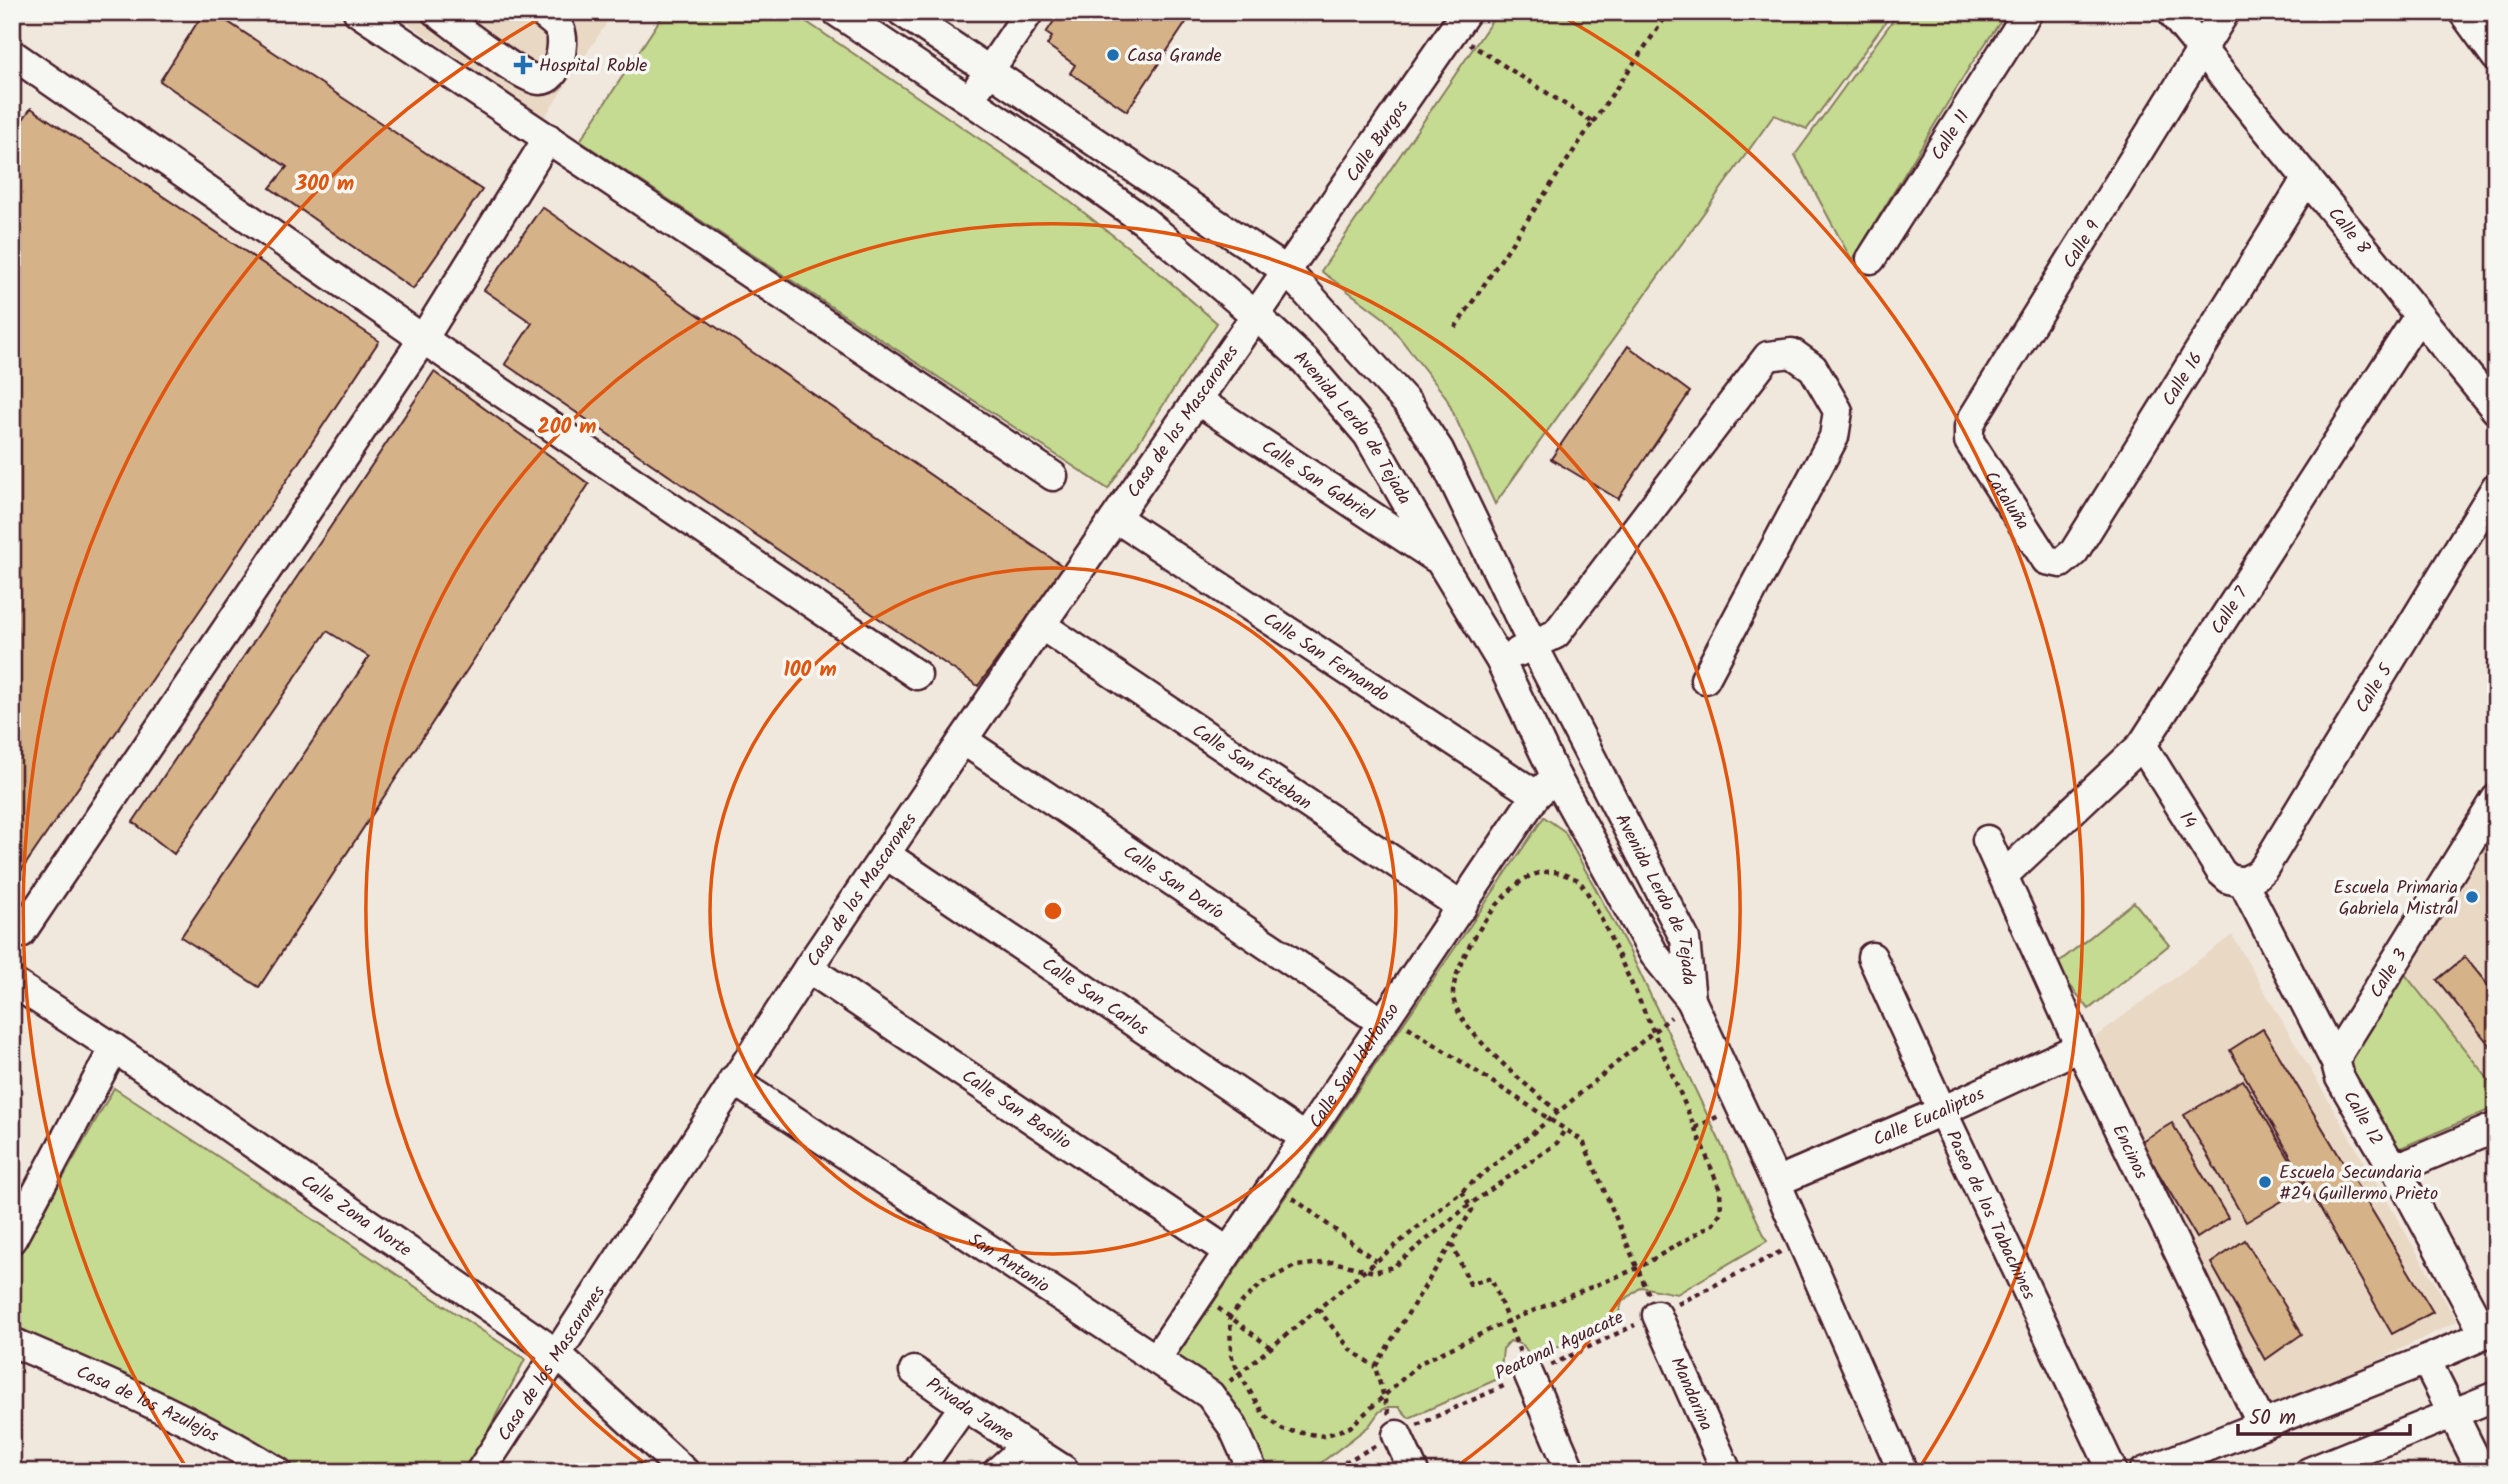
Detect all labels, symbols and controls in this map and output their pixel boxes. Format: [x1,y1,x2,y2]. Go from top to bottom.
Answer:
place label: Casa Grande [1127,42,1222,71]
marker: Casa Grande [1105,47,1121,63]
place label: Hospital Roble [539,52,647,81]
marker: Hospital Roble [513,55,533,75]
street label: Calle Burgos [1339,95,1417,189]
street label: Calle 11 [1924,105,1978,167]
text: 300 m [295,168,354,201]
street label: Calle 8 [2320,201,2377,262]
street label: Calle 9 [2056,215,2108,275]
street label: Casa de los Mascarones [1120,339,1247,505]
street label: Avenida Lerdo de Tejada [1286,344,1418,511]
street label: Calle 16 [2155,347,2211,412]
text: 200 m [537,411,597,444]
street label: Calle San Gabriel [1255,433,1380,530]
street label: Cataluña [1976,465,2036,536]
street label: Calle 7 [2204,581,2257,641]
street label: Calle San Fernando [1256,606,1395,710]
text: 100 m [783,654,837,687]
street label: Calle 5 [2349,658,2402,719]
street label: Calle San Esteban [1185,717,1317,818]
street label: 14 [2171,806,2204,835]
street label: Casa de los Mascarones [800,807,925,973]
street label: Avenida Lerdo de Tejada [1607,809,1702,987]
street label: Calle San Darío [1116,839,1229,928]
place label: Escuela Primaria Gabriela Mistral [2333,874,2459,924]
marker: Escuela Primaria Gabriela Mistral [2464,889,2480,905]
centre of rings [1041,899,1065,923]
street label: Calle 3 [2363,943,2416,1004]
street label: Calle San Carlos [1035,951,1154,1044]
street label: Calle San Idelfonso [1302,998,1408,1135]
street label: Calle San Basilio [955,1063,1077,1158]
street label: Calle Eucaliptos [1869,1080,1990,1155]
street label: Calle 12 [2335,1086,2390,1152]
street label: Encinos [2103,1120,2155,1185]
street label: Paseo de los Tabachines [1937,1126,2043,1305]
place label: Escuela Secundaria #24 Guillermo Prieto [2279,1159,2438,1209]
street label: Calle Zona Norte [294,1168,417,1265]
marker: Escuela Secundaria #24 Guillermo Prieto [2257,1174,2273,1190]
street label: San Antonio [962,1226,1055,1301]
street label: Casa de los Mascarones [491,1280,614,1447]
street label: Peatonal Aguacate [1490,1304,1629,1389]
street label: Mandarina [1662,1353,1720,1436]
street label: Casa de los Azulejos [71,1358,224,1451]
street label: Privada Jame [920,1371,1019,1450]
scale bar [2238,1393,2410,1437]
text: 50 m [2249,1402,2296,1435]

